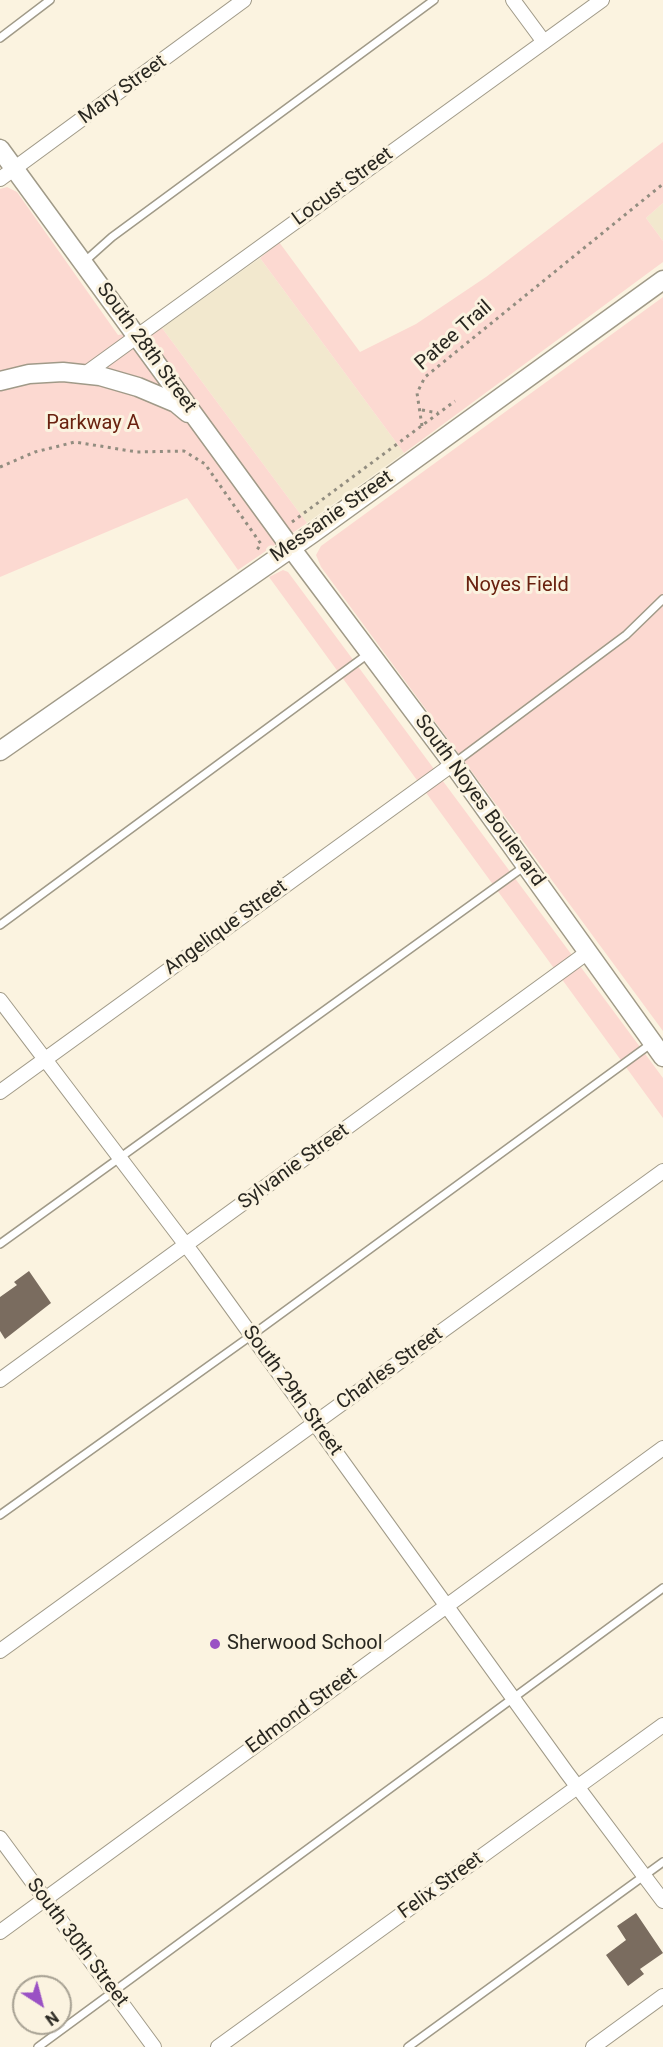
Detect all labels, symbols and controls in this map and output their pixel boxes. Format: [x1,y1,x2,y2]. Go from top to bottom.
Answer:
street label: Mary Street [74,50,172,130]
street label: Locust Street [288,143,398,231]
street label: South 28th Street [91,278,201,418]
street label: Patee Trail [411,296,497,376]
park label: Parkway A [46,412,140,436]
street label: Messanie Street [266,466,398,568]
park label: Noyes Field [465,574,569,598]
street label: South Noyes Boulevard [409,711,549,891]
street label: Angelique Street [160,875,292,981]
street label: Sylvanie Street [234,1119,354,1215]
street label: South 29th Street [237,1321,347,1461]
street label: Charles Street [332,1322,448,1416]
place label: Sherwood School [227,1632,383,1656]
marker: Sherwood School [208,1637,222,1651]
street label: Edmond Street [242,1663,362,1759]
street label: Felix Street [394,1847,488,1925]
street label: South 30th Street [21,1874,133,2012]
north arrow [12,1975,72,2035]
text: N [42,2007,62,2029]

